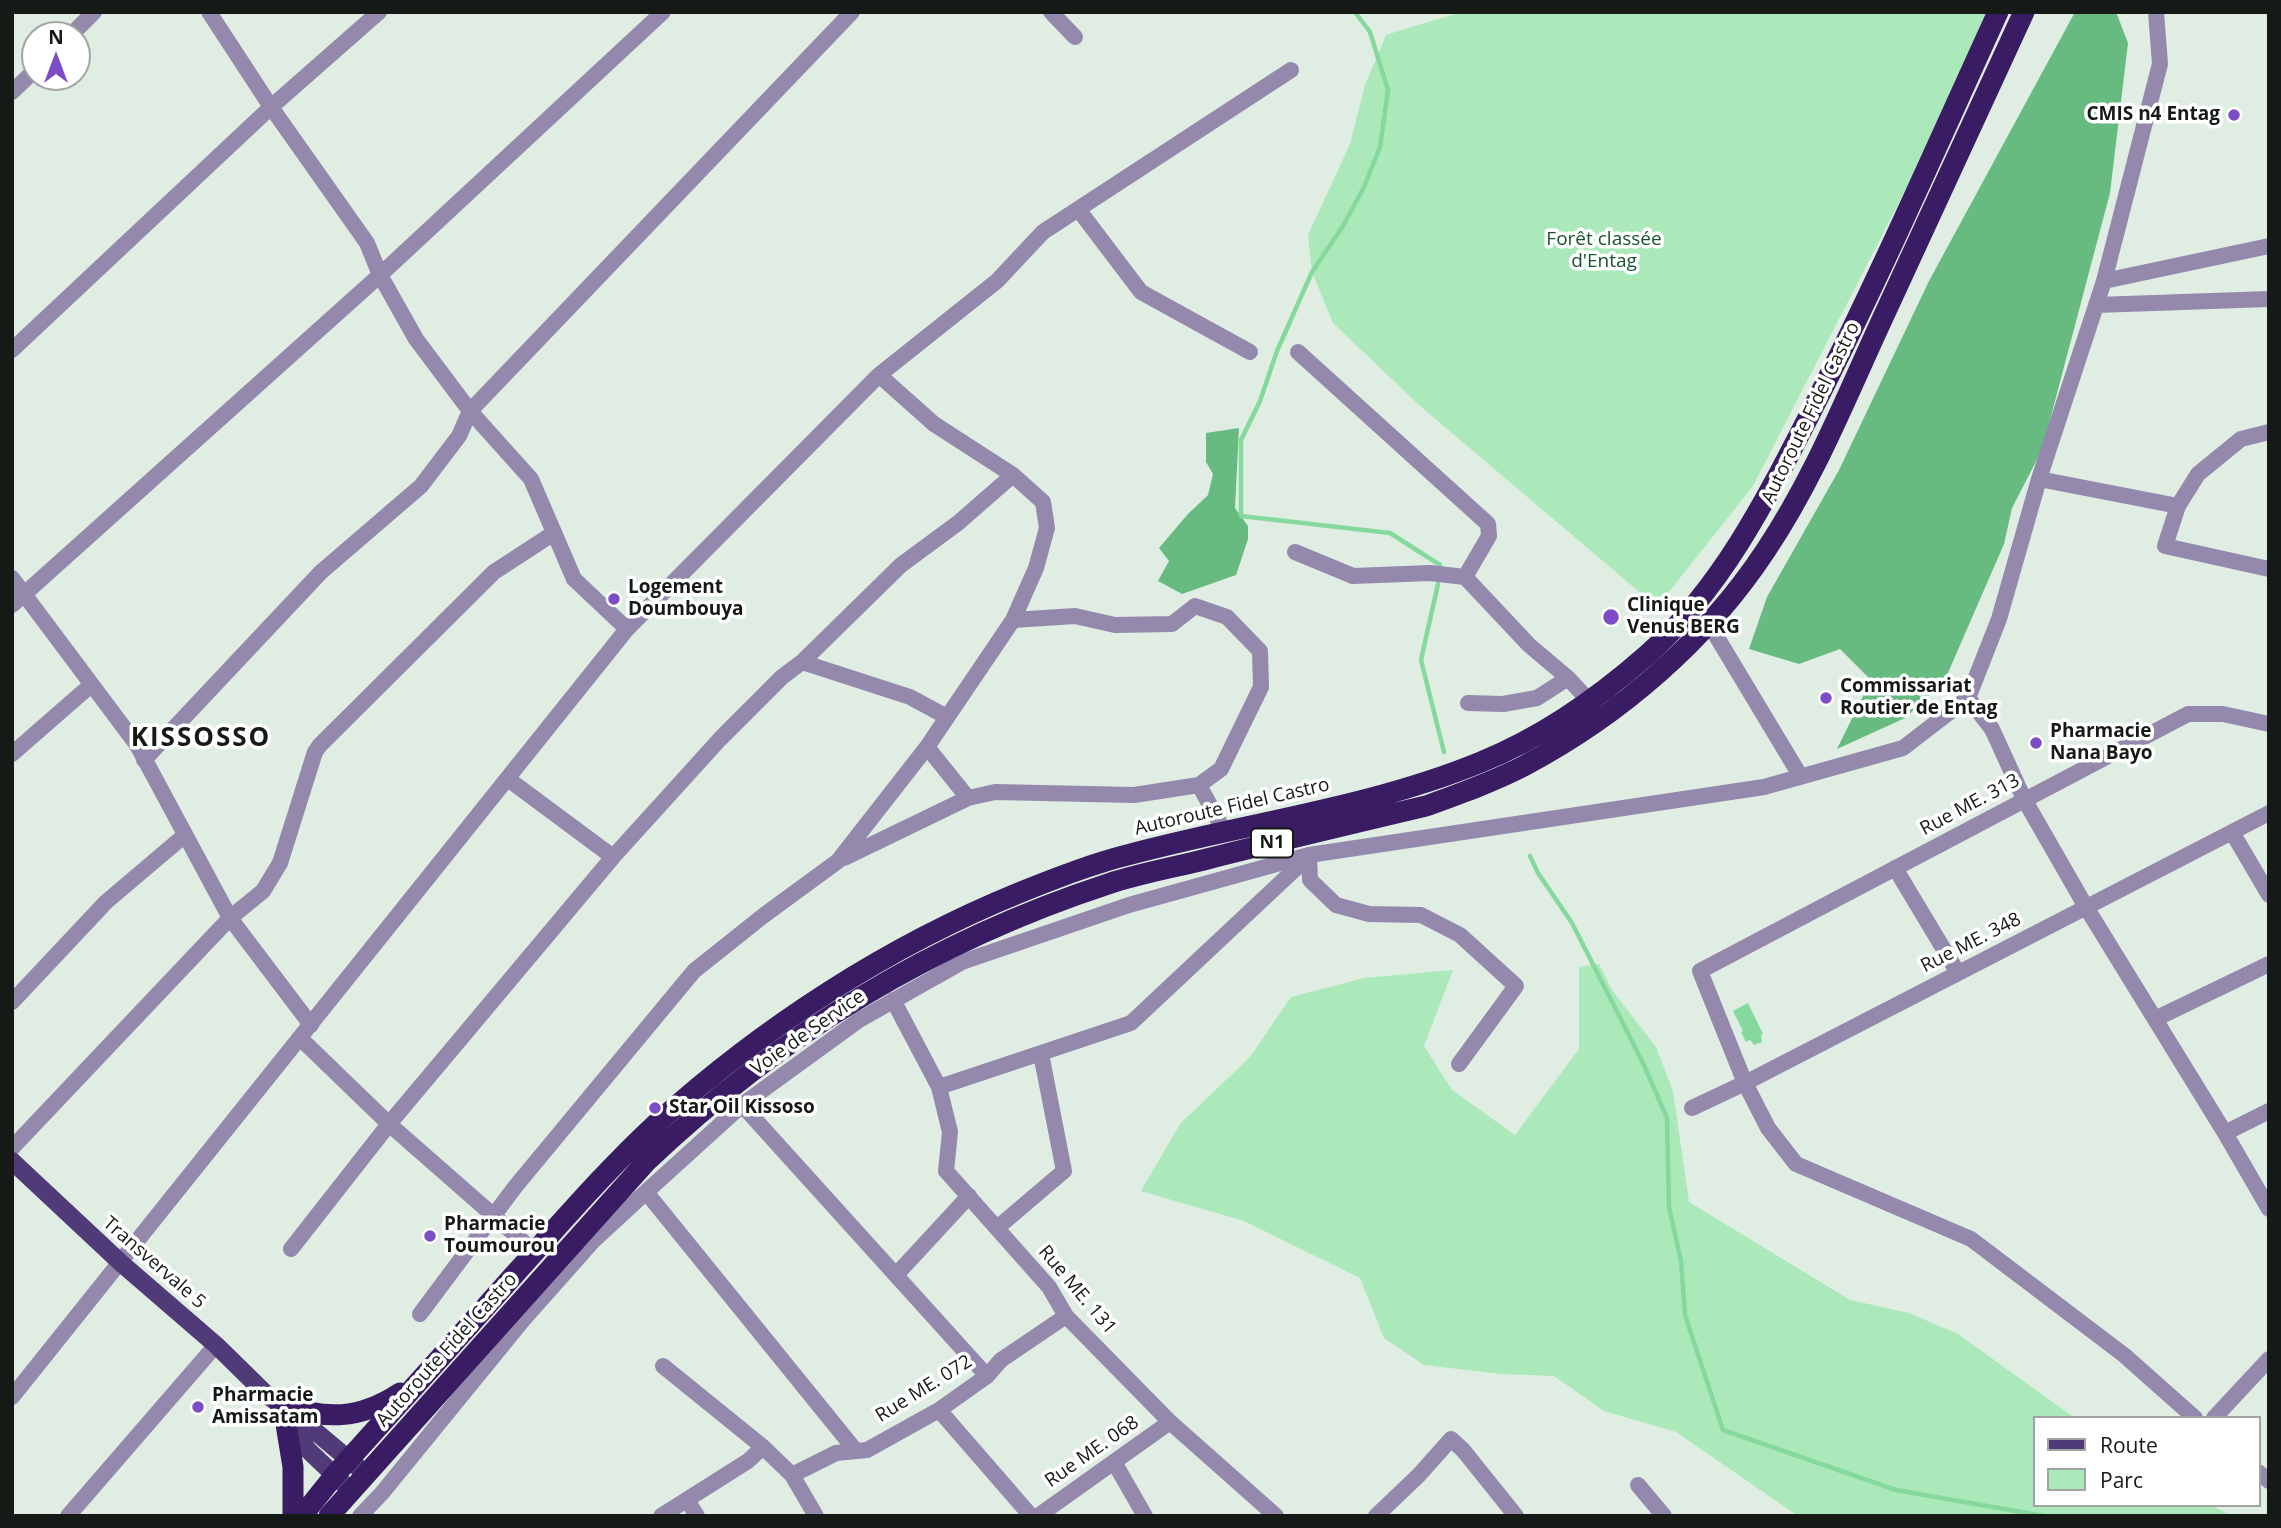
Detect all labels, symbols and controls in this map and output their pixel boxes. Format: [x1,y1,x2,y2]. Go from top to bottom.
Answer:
north arrow [21,21,91,91]
text: N [48,24,64,50]
place label: CMIS n4 Entag [2086,104,2220,126]
marker: CMIS n4 Entag [2226,107,2242,123]
park label: Forêt classée d'Entag [1546,229,1662,273]
street label: Autoroute Fidel Castro [1757,318,1865,508]
place label: Logement Doumbouya [628,577,744,621]
marker: Logement Doumbouya [606,591,622,607]
place label: Clinique Venus BERG [1627,595,1740,639]
marker: Clinique Venus BERG [1601,607,1621,627]
place label: Commissariat Routier de Entag [1840,676,1997,720]
marker: Commissariat Routier de Entag [1818,690,1834,706]
place label: Pharmacie Nana Bayo [2050,721,2153,765]
district label: KISSOSSO [132,723,270,755]
marker: Pharmacie Nana Bayo [2028,735,2044,751]
street label: Rue ME. 313 [1916,769,2024,841]
street label: Autoroute Fidel Castro [1132,773,1332,841]
road number: N1 [1251,828,1293,858]
street label: Rue ME. 348 [1917,908,2025,978]
street label: Voie de Service [747,985,869,1081]
place label: Star Oil Kissoso [669,1097,815,1119]
marker: Star Oil Kissoso [647,1100,663,1116]
street label: Transvervale 5 [98,1212,210,1314]
place label: Pharmacie Toumourou [444,1214,555,1258]
marker: Pharmacie Toumourou [422,1228,438,1244]
street label: Rue ME. 131 [1033,1241,1121,1339]
street label: Autoroute Fidel Castro [372,1268,522,1432]
street label: Rue ME. 072 [872,1350,976,1428]
place label: Pharmacie Amissatam [212,1385,318,1429]
marker: Pharmacie Amissatam [190,1399,206,1415]
street label: Rue ME. 068 [1041,1411,1143,1493]
legend [2032,1416,2260,1507]
text: Route [2100,1431,2158,1459]
text: Parc [2100,1466,2143,1494]

